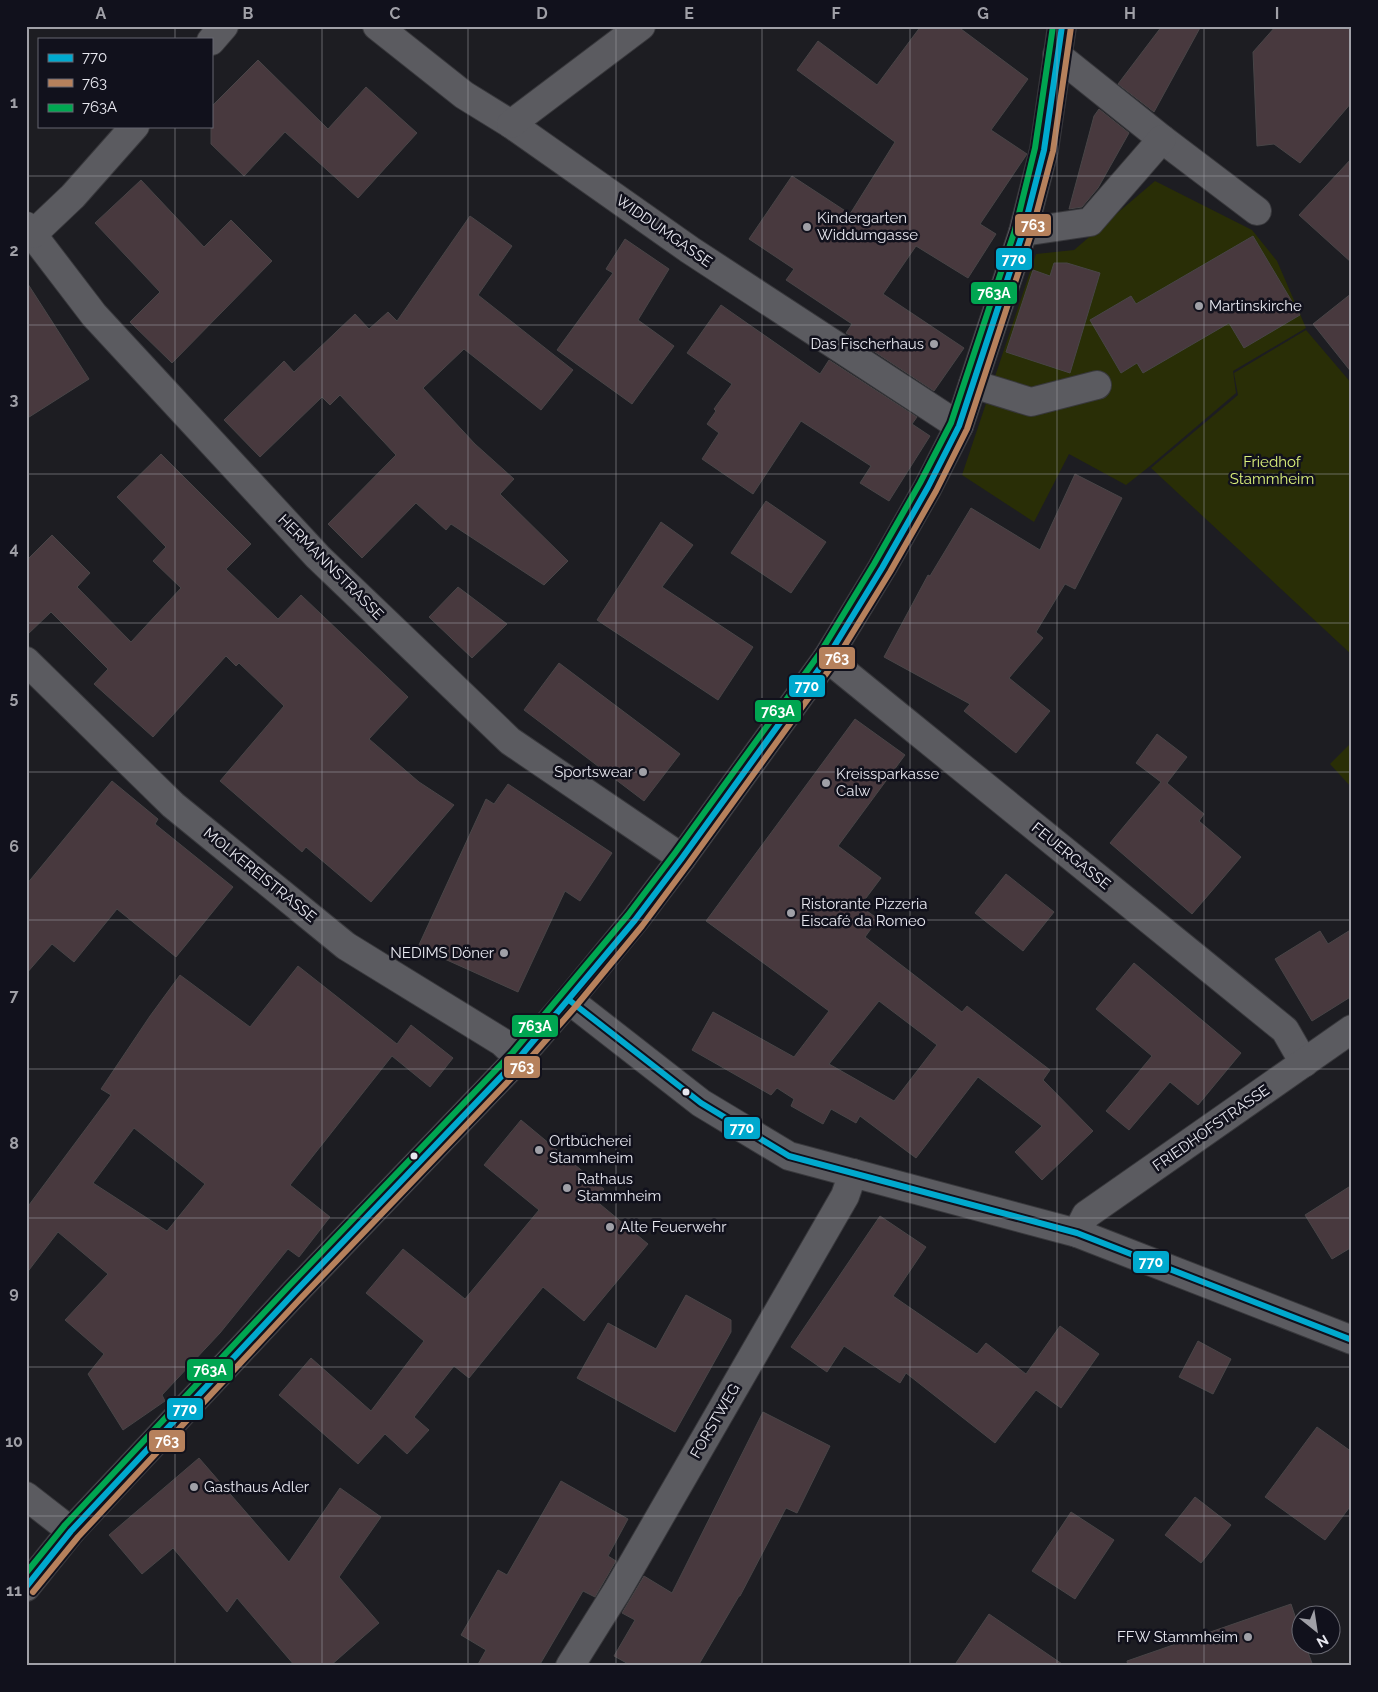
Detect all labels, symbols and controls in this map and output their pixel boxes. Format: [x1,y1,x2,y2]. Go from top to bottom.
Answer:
text: A [96,4,107,23]
text: B [243,4,254,23]
text: C [390,4,401,23]
text: D [536,4,548,23]
text: E [684,4,694,23]
text: F [831,4,841,23]
text: G [977,4,989,23]
text: H [1124,4,1136,23]
text: I [1275,4,1279,23]
legend [38,38,212,128]
text: 770 [82,48,107,66]
text: 763 [82,74,107,92]
text: 1 [10,93,18,112]
text: 763A [82,98,117,116]
street label: WIDDUMGASSE [612,191,716,271]
place label: Kindergarten Widdumgasse [817,209,918,244]
line badge: 763 [1014,213,1052,237]
text: 763 [1021,217,1045,233]
marker: Kindergarten Widdumgasse [801,221,813,233]
text: 2 [9,241,19,260]
line badge: 770 [995,247,1033,271]
text: 770 [1002,251,1026,267]
line badge: 763A [970,281,1018,305]
text: 763A [977,285,1011,301]
place label: Martinskirche [1209,297,1302,315]
marker: Martinskirche [1193,300,1205,312]
place label: Das Fischerhaus [811,335,924,353]
marker: Das Fischerhaus [928,338,940,350]
text: 3 [10,390,19,409]
park label: Friedhof Stammheim [1230,453,1314,488]
street label: HERMANNSTRASSE [275,511,387,623]
text: 4 [9,539,19,558]
line badge: 763 [818,646,856,670]
text: 763 [825,650,849,666]
line badge: 770 [788,674,826,698]
text: 770 [795,678,819,694]
text: 5 [10,688,19,707]
line badge: 763A [754,699,802,723]
text: 763A [761,703,795,719]
place label: Sportswear [554,763,634,781]
place label: Kreissparkasse Calw [836,765,940,800]
marker: Sportswear [637,766,649,778]
marker: Kreissparkasse Calw [820,777,832,789]
street label: FEUERGASSE [1028,819,1114,893]
street label: MOLKEREISTRASSE [200,824,320,926]
text: 6 [9,837,19,856]
place label: Ristorante Pizzeria Eiscafé da Romeo [801,895,927,930]
marker: Ristorante Pizzeria Eiscafé da Romeo [785,907,797,919]
place label: NEDIMS Döner [390,944,495,962]
marker: NEDIMS Döner [498,947,510,959]
text: 7 [10,986,19,1005]
line badge: 763A [511,1014,559,1038]
text: 763A [518,1018,552,1034]
line badge: 763 [503,1055,541,1079]
text: 763 [510,1059,534,1075]
street label: FRIEDHOFSTRASSE [1149,1081,1273,1175]
unlabelled marker [681,1087,691,1097]
line badge: 770 [723,1116,761,1140]
text: 770 [730,1120,754,1136]
place label: Ortbücherei Stammheim [549,1132,633,1167]
text: 8 [9,1134,19,1153]
marker: Ortbücherei Stammheim [533,1144,545,1156]
unlabelled marker [409,1151,419,1161]
place label: Rathaus Stammheim [577,1170,661,1205]
marker: Rathaus Stammheim [561,1182,573,1194]
place label: Alte Feuerwehr [620,1218,727,1236]
marker: Alte Feuerwehr [604,1221,616,1233]
line badge: 770 [1132,1250,1170,1274]
text: 770 [1139,1254,1163,1270]
text: 9 [9,1283,19,1302]
line badge: 763A [186,1358,234,1382]
text: 763A [193,1362,227,1378]
street label: FORSTWEG [686,1380,744,1462]
line badge: 770 [166,1397,204,1421]
text: 770 [173,1401,197,1417]
line badge: 763 [148,1429,186,1453]
text: 10 [5,1432,23,1451]
text: 763 [155,1433,179,1449]
place label: Gasthaus Adler [204,1478,310,1496]
marker: Gasthaus Adler [188,1481,200,1493]
text: 11 [6,1581,22,1600]
north arrow [1290,1604,1340,1654]
place label: FFW Stammheim [1117,1628,1238,1646]
marker: FFW Stammheim [1242,1631,1254,1643]
text: N [1314,1632,1331,1651]

